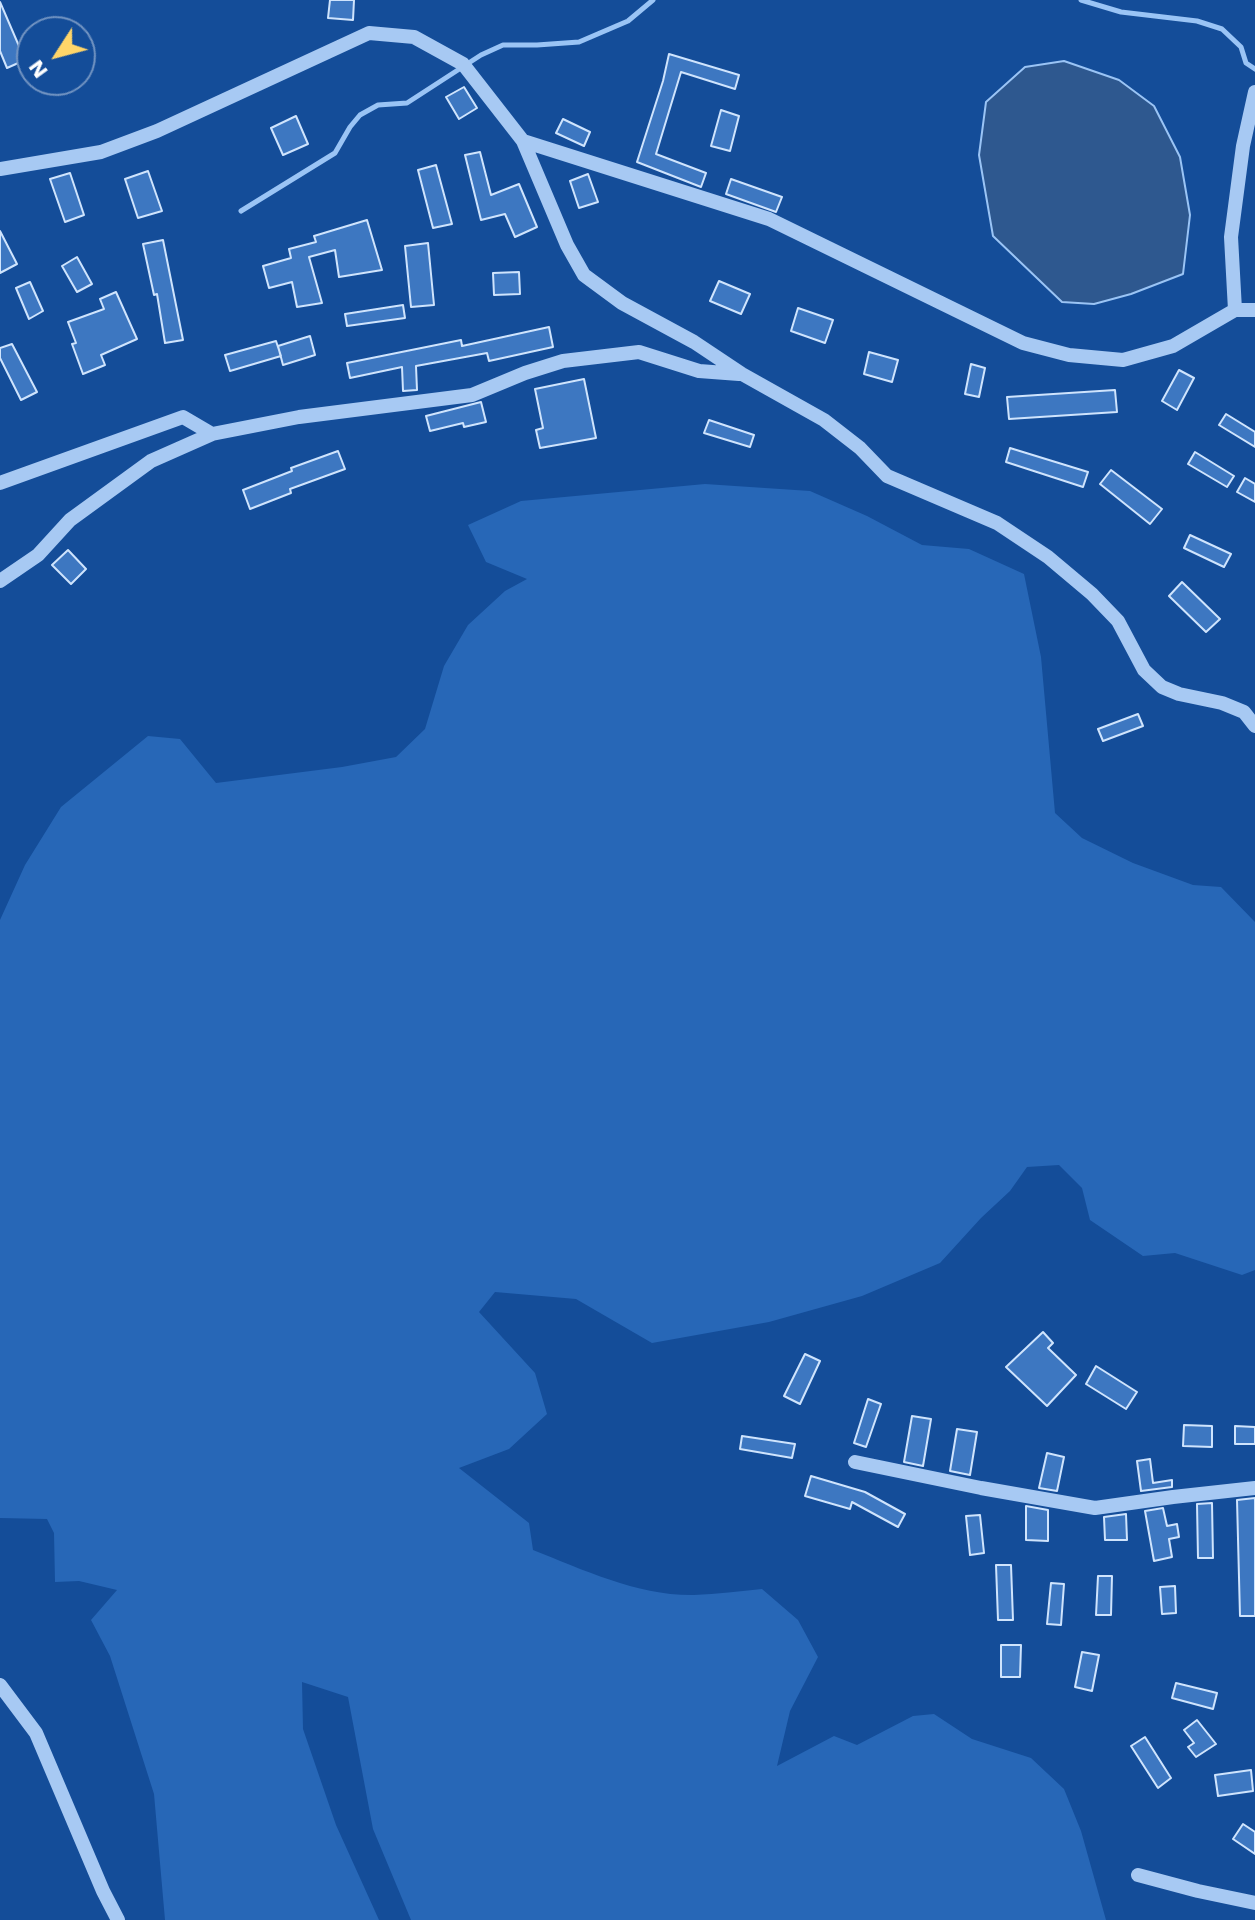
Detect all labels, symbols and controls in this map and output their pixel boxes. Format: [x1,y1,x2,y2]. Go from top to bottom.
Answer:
north arrow [16,16,96,96]
text: N [23,55,53,83]

